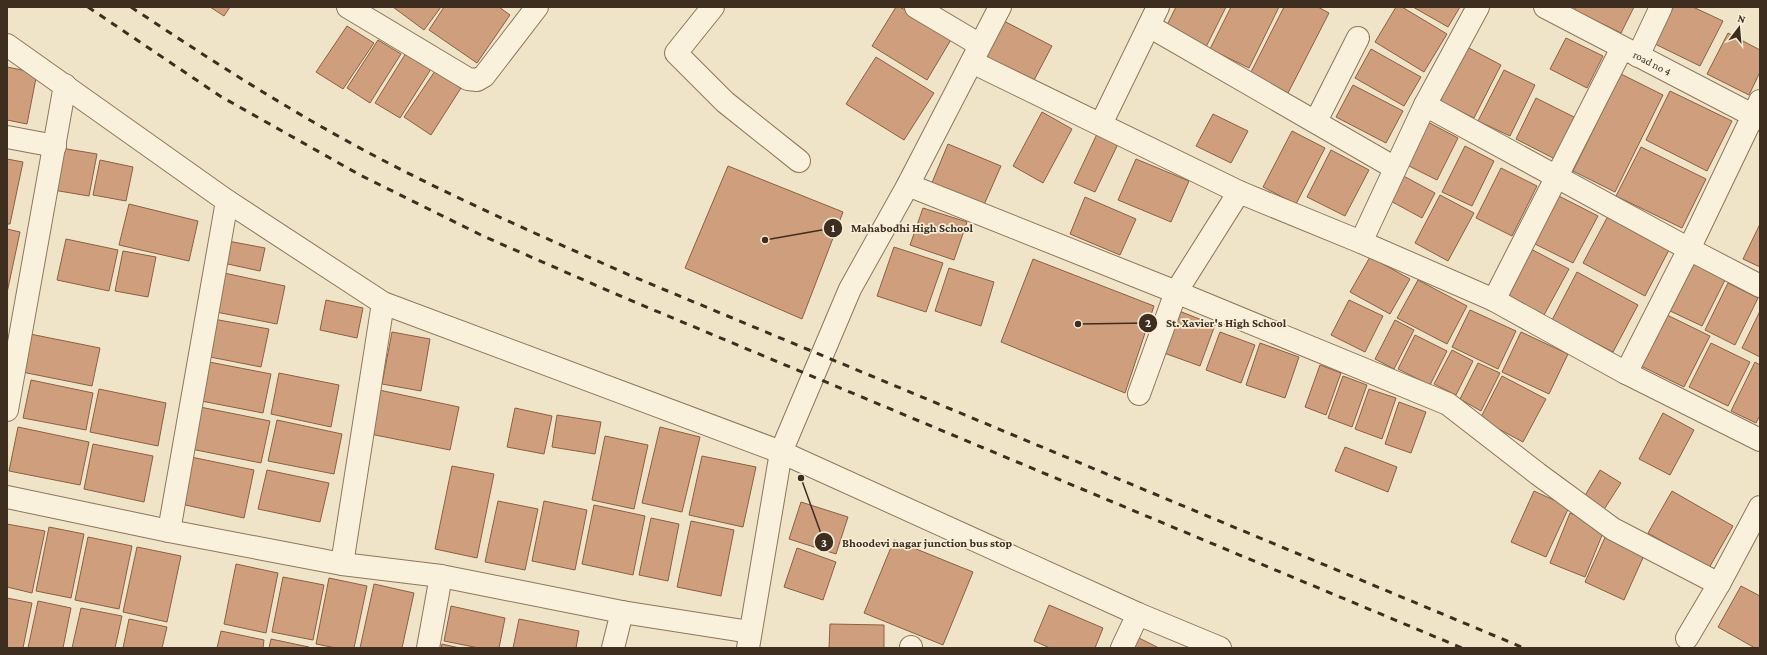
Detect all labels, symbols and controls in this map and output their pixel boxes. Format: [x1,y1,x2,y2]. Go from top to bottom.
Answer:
north arrow [1719,8,1759,48]
text: N [1736,12,1747,25]
street label: road no 4 [1631,48,1674,78]
callout: Mahabodhi High School [823,216,981,240]
text: 1 [831,221,836,235]
text: Mahabodhi High School [851,221,974,235]
callout: St. Xavier's High School [1138,311,1294,335]
text: 2 [1145,316,1151,330]
text: St. Xavier's High School [1166,316,1287,330]
callout: Bhoodevi nagar junction bus stop [814,530,1020,554]
text: 3 [821,536,827,550]
text: Bhoodevi nagar junction bus stop [842,536,1012,550]

